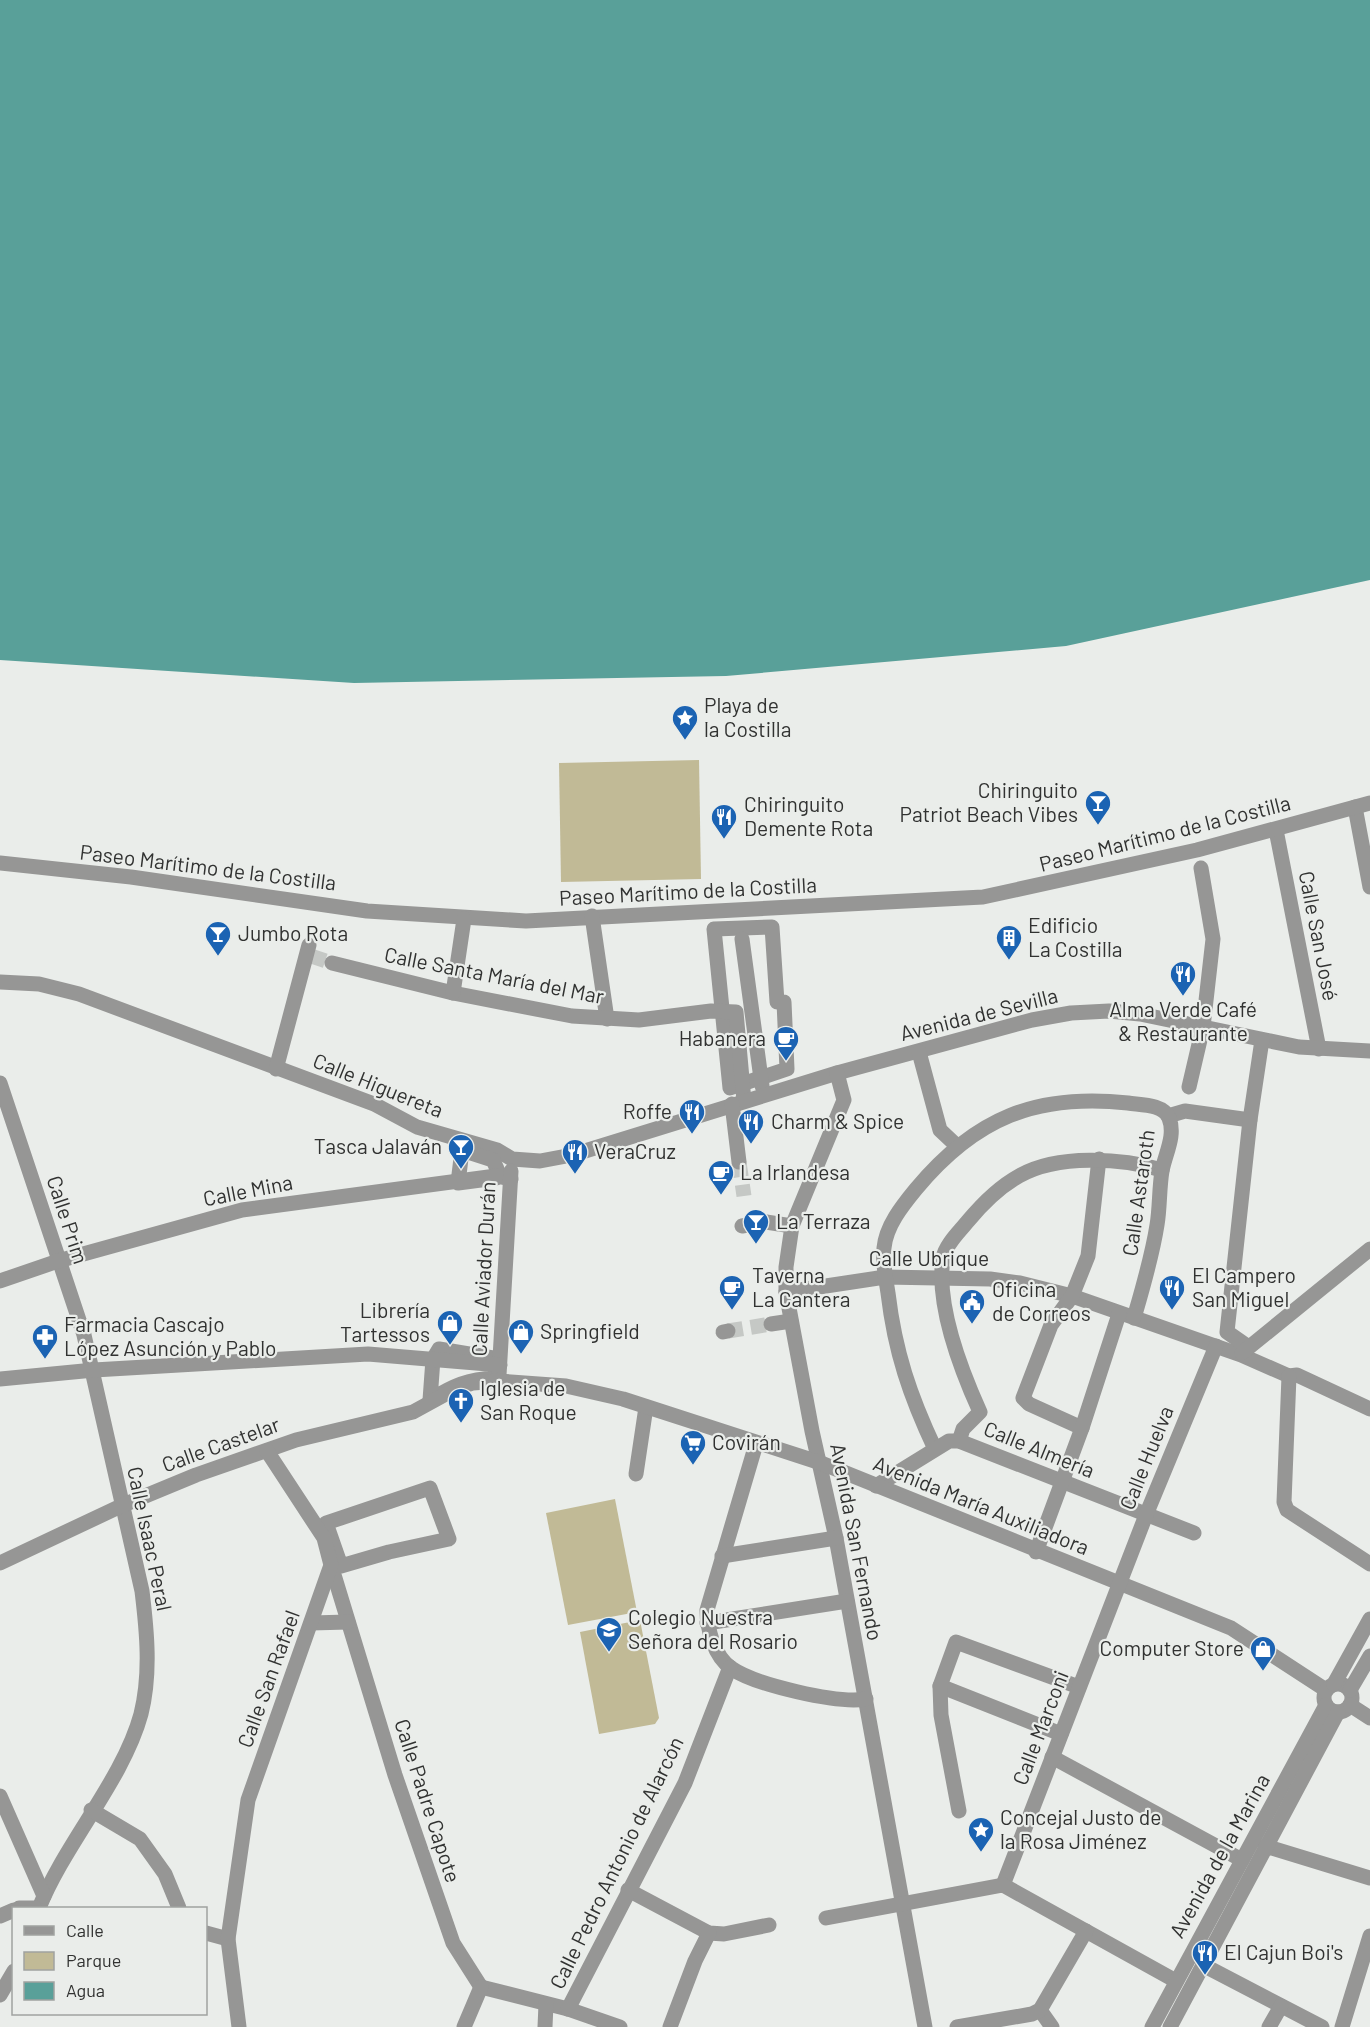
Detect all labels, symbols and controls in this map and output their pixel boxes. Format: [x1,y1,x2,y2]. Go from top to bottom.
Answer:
place label: Playa de la Costilla [704,692,791,741]
place icon: Playa de la Costilla [670,703,700,741]
place label: Chiringuito Patriot Beach Vibes [900,777,1078,826]
bar icon: Chiringuito Patriot Beach Vibes [1083,788,1113,826]
street label: Paseo Marítimo de la Costilla [1036,789,1293,876]
place label: Chiringuito Demente Rota [744,791,873,840]
restaurant icon: Chiringuito Demente Rota [709,802,739,840]
street label: Paseo Marítimo de la Costilla [79,838,338,895]
street label: Calle San José [1295,869,1344,1003]
street label: Paseo Marítimo de la Costilla [558,871,817,910]
place label: Edificio La Costilla [1028,912,1123,961]
bar icon: Jumbo Rota [203,919,233,957]
place label: Jumbo Rota [238,920,348,945]
building icon: Edificio La Costilla [994,923,1024,961]
street label: Calle Santa María del Mar [382,941,607,1008]
restaurant icon: Alma Verde Café & Restaurante [1168,959,1198,997]
street label: Avenida de Sevilla [897,982,1060,1045]
place label: Alma Verde Café & Restaurante [1109,996,1257,1045]
cafe icon: Habanera [771,1024,801,1062]
place label: Habanera [679,1025,766,1050]
street label: Calle Higuereta [310,1047,447,1122]
restaurant icon: Roffe [677,1097,707,1135]
place label: Roffe [623,1098,672,1123]
restaurant icon: Charm & Spice [736,1107,766,1145]
place label: Charm & Spice [771,1108,904,1133]
street label: Calle Astaroth [1116,1128,1159,1258]
bar icon: Tasca Jalaván [446,1132,476,1170]
place label: Tasca Jalaván [314,1133,442,1158]
restaurant icon: VeraCruz [560,1137,590,1175]
place label: VeraCruz [594,1138,676,1163]
cafe icon: La Irlandesa [706,1158,736,1196]
place label: La Irlandesa [740,1159,850,1184]
street label: Calle Mina [201,1169,295,1210]
street label: Calle Prim [42,1172,94,1267]
street label: Calle Aviador Durán [465,1181,500,1357]
bar icon: La Terraza [741,1207,771,1245]
place label: La Terraza [776,1208,871,1233]
street label: Calle Ubrique [869,1245,989,1270]
place label: Taverna La Cantera [752,1262,850,1311]
place label: El Campero San Miguel [1192,1262,1296,1311]
cafe icon: Taverna La Cantera [717,1273,747,1311]
restaurant icon: El Campero San Miguel [1157,1273,1187,1311]
place label: Oficina de Correos [992,1276,1091,1325]
public building icon: Oficina de Correos [957,1287,987,1325]
place label: Librería Tartessos [340,1297,430,1346]
shop icon: Librería Tartessos [435,1308,465,1346]
place label: Farmacia Cascajo López Asunción y Pablo [64,1311,276,1360]
shop icon: Springfield [506,1317,536,1355]
place label: Springfield [540,1318,640,1343]
pharmacy icon: Farmacia Cascajo López Asunción y Pablo [30,1322,60,1360]
place label: Iglesia de San Roque [480,1375,577,1424]
church icon: Iglesia de San Roque [446,1386,476,1424]
street label: Calle Huelva [1113,1402,1178,1513]
street label: Calle Castelar [158,1411,283,1476]
street label: Calle Almería [981,1415,1099,1482]
supermarket icon: Covirán [678,1428,708,1466]
place label: Covirán [712,1429,781,1454]
street label: Avenida San Fernando [826,1441,889,1643]
street label: Avenida María Auxiliadora [870,1450,1093,1559]
street label: Calle Isaac Peral [123,1464,178,1613]
place label: Colegio Nuestra Señora del Rosario [628,1604,798,1653]
street label: Calle San Rafael [231,1606,304,1751]
school or university icon: Colegio Nuestra Señora del Rosario [594,1615,624,1653]
shop icon: Computer Store [1248,1634,1278,1672]
place label: Computer Store [1099,1635,1244,1660]
street label: Calle Marconi [1006,1667,1073,1788]
street label: Calle Padre Capote [390,1716,467,1885]
street label: Calle Pedro Antonio de Alarcón [544,1732,688,1993]
street label: Avenida de la Marina [1163,1769,1274,1942]
place label: Concejal Justo de la Rosa Jiménez [1000,1804,1161,1853]
place icon: Concejal Justo de la Rosa Jiménez [966,1815,996,1853]
legend [12,1907,207,2015]
text: Calle [66,1919,104,1941]
restaurant icon: El Cajun Boi's [1190,1938,1220,1976]
place label: El Cajun Boi's [1224,1939,1343,1964]
text: Parque [66,1949,121,1971]
text: Agua [66,1979,105,2001]

